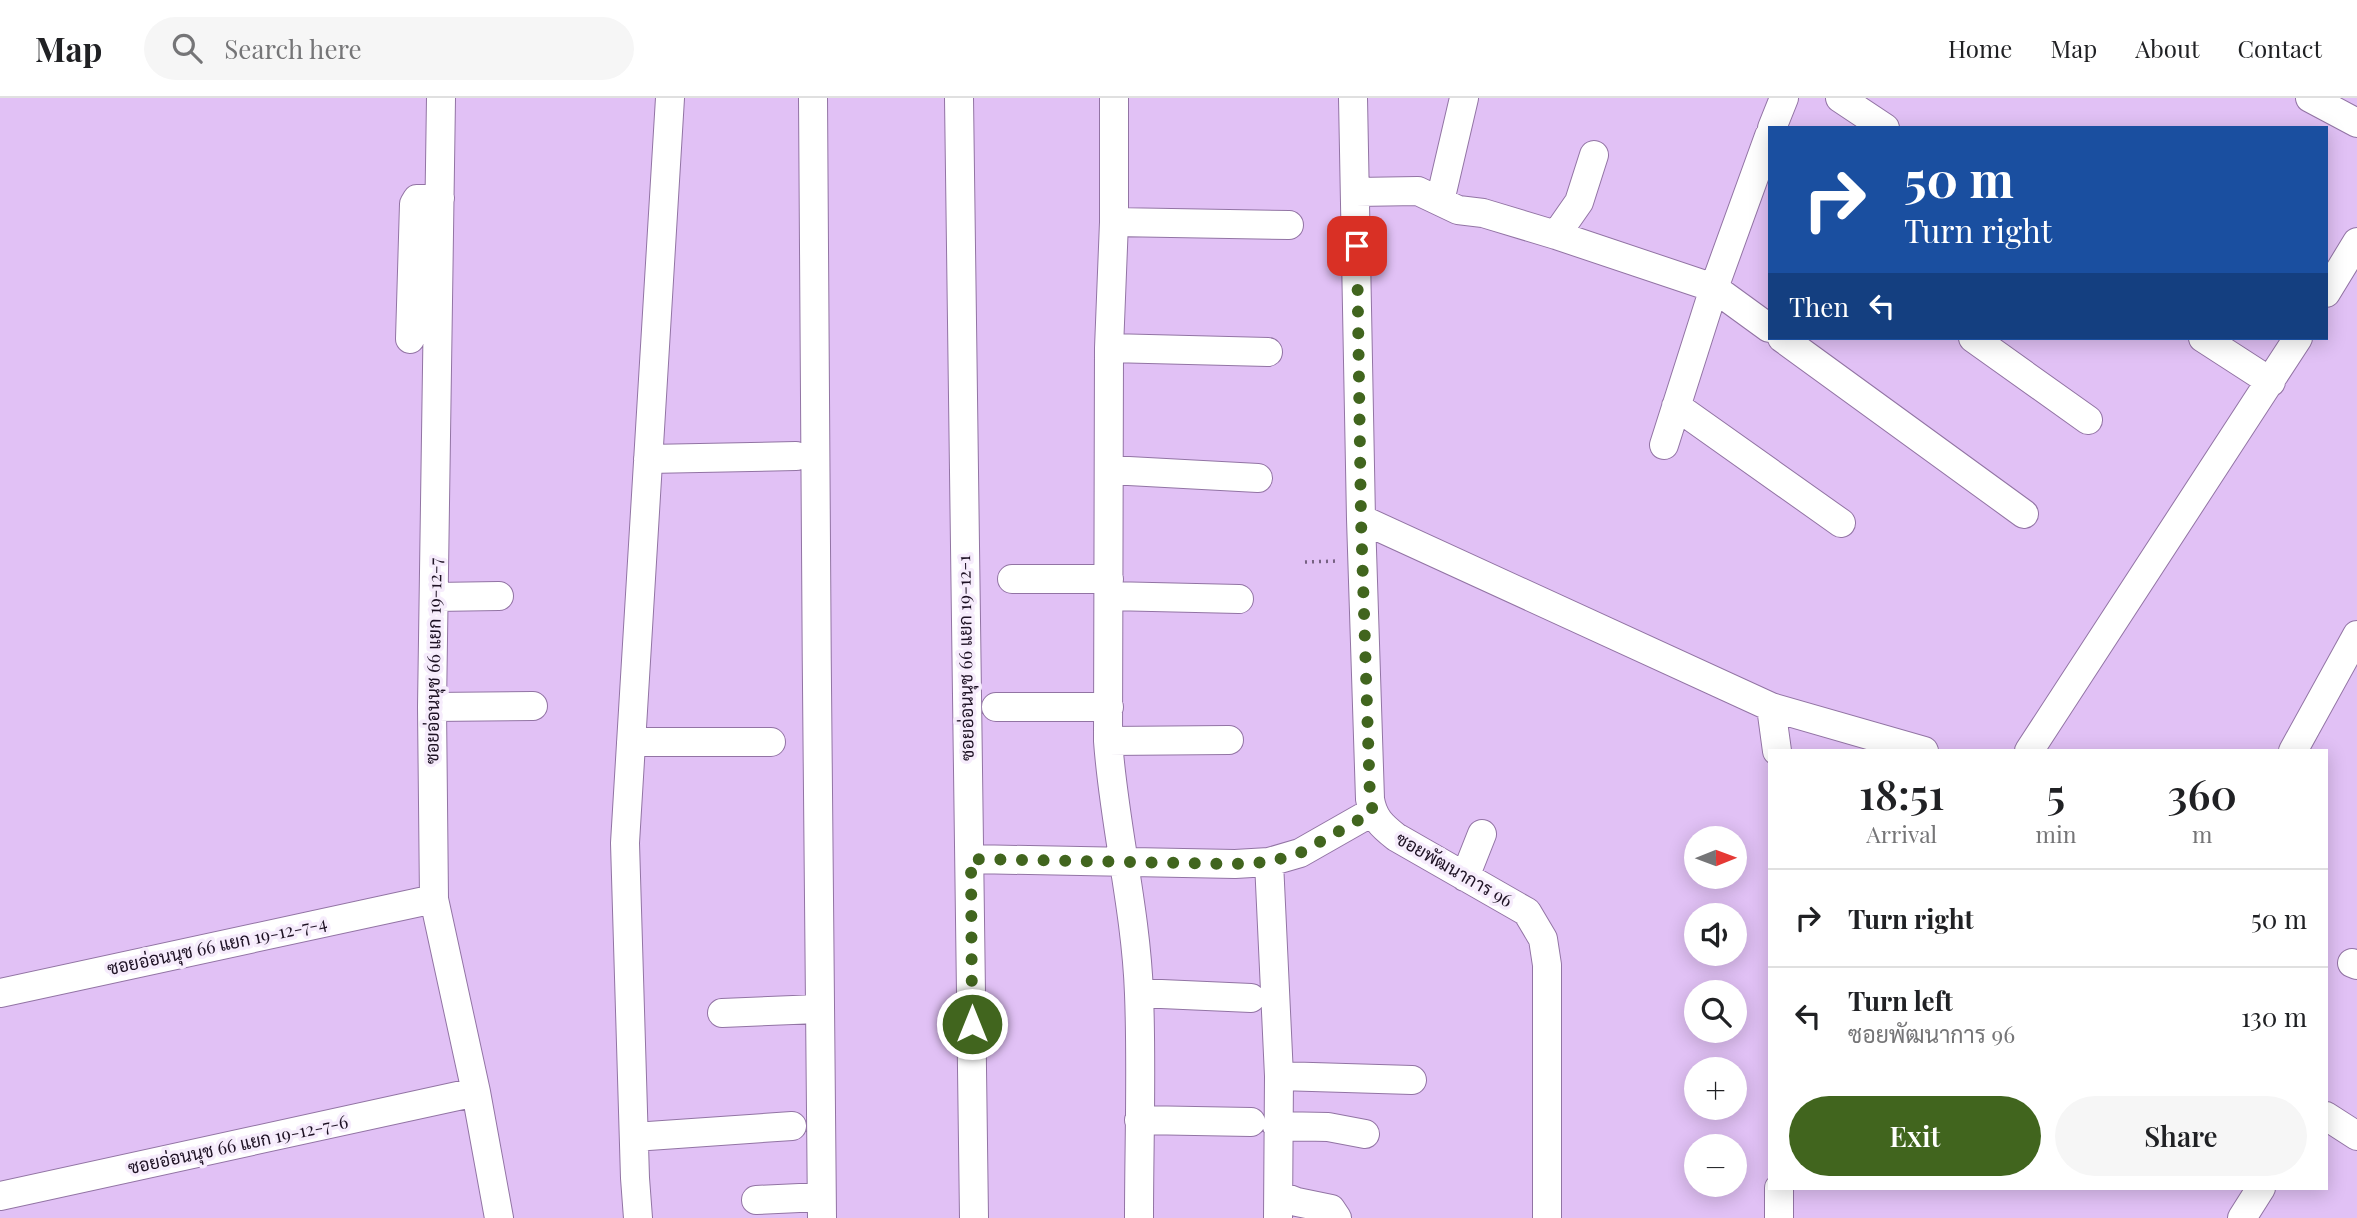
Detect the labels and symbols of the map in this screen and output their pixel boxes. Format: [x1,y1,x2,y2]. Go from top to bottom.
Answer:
pin [1327,216,1387,276]
street label: ซอยอ่อนนุช 66 แยก 19-12-1 [951,555,980,761]
street label: ซอยอ่อนนุช 66 แยก 19-12-7 [419,557,448,764]
street label: ซอยพัฒนาการ 96 [1392,826,1517,912]
north arrow [1684,826,1746,889]
street label: ซอยอ่อนนุช 66 แยก 19-12-7-4 [105,910,329,981]
position arrow [935,987,1009,1061]
street label: ซอยอ่อนนุช 66 แยก 19-12-7-6 [125,1109,350,1180]

